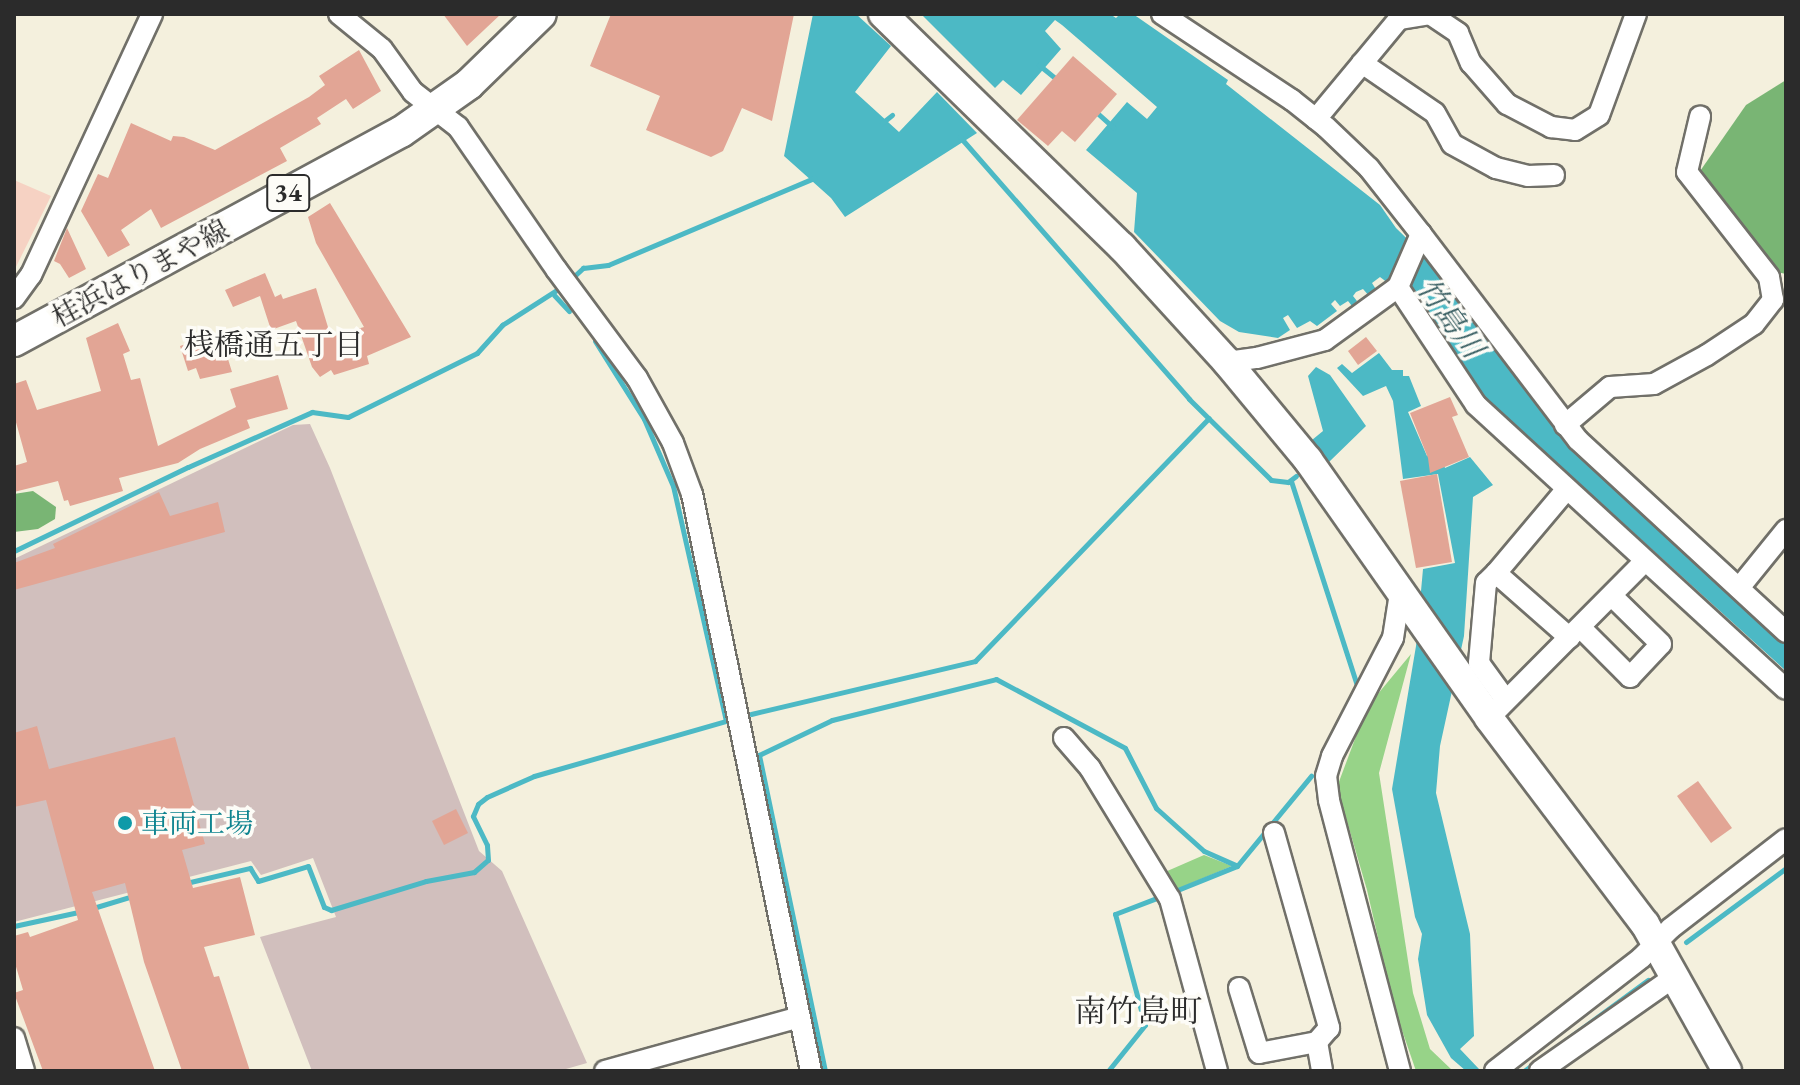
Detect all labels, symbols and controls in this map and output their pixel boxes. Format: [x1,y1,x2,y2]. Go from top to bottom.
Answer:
road number: 34 [266,171,310,215]
street label: 桂浜はりまや線 [46,212,234,334]
water label: 竹島川 [1409,271,1491,365]
district label: 桟橋通五丁目 [184,327,364,363]
place label: 車両工場 [141,806,253,840]
marker: 車両工場 [116,814,134,832]
district label: 南竹島町 [1074,992,1202,1030]

